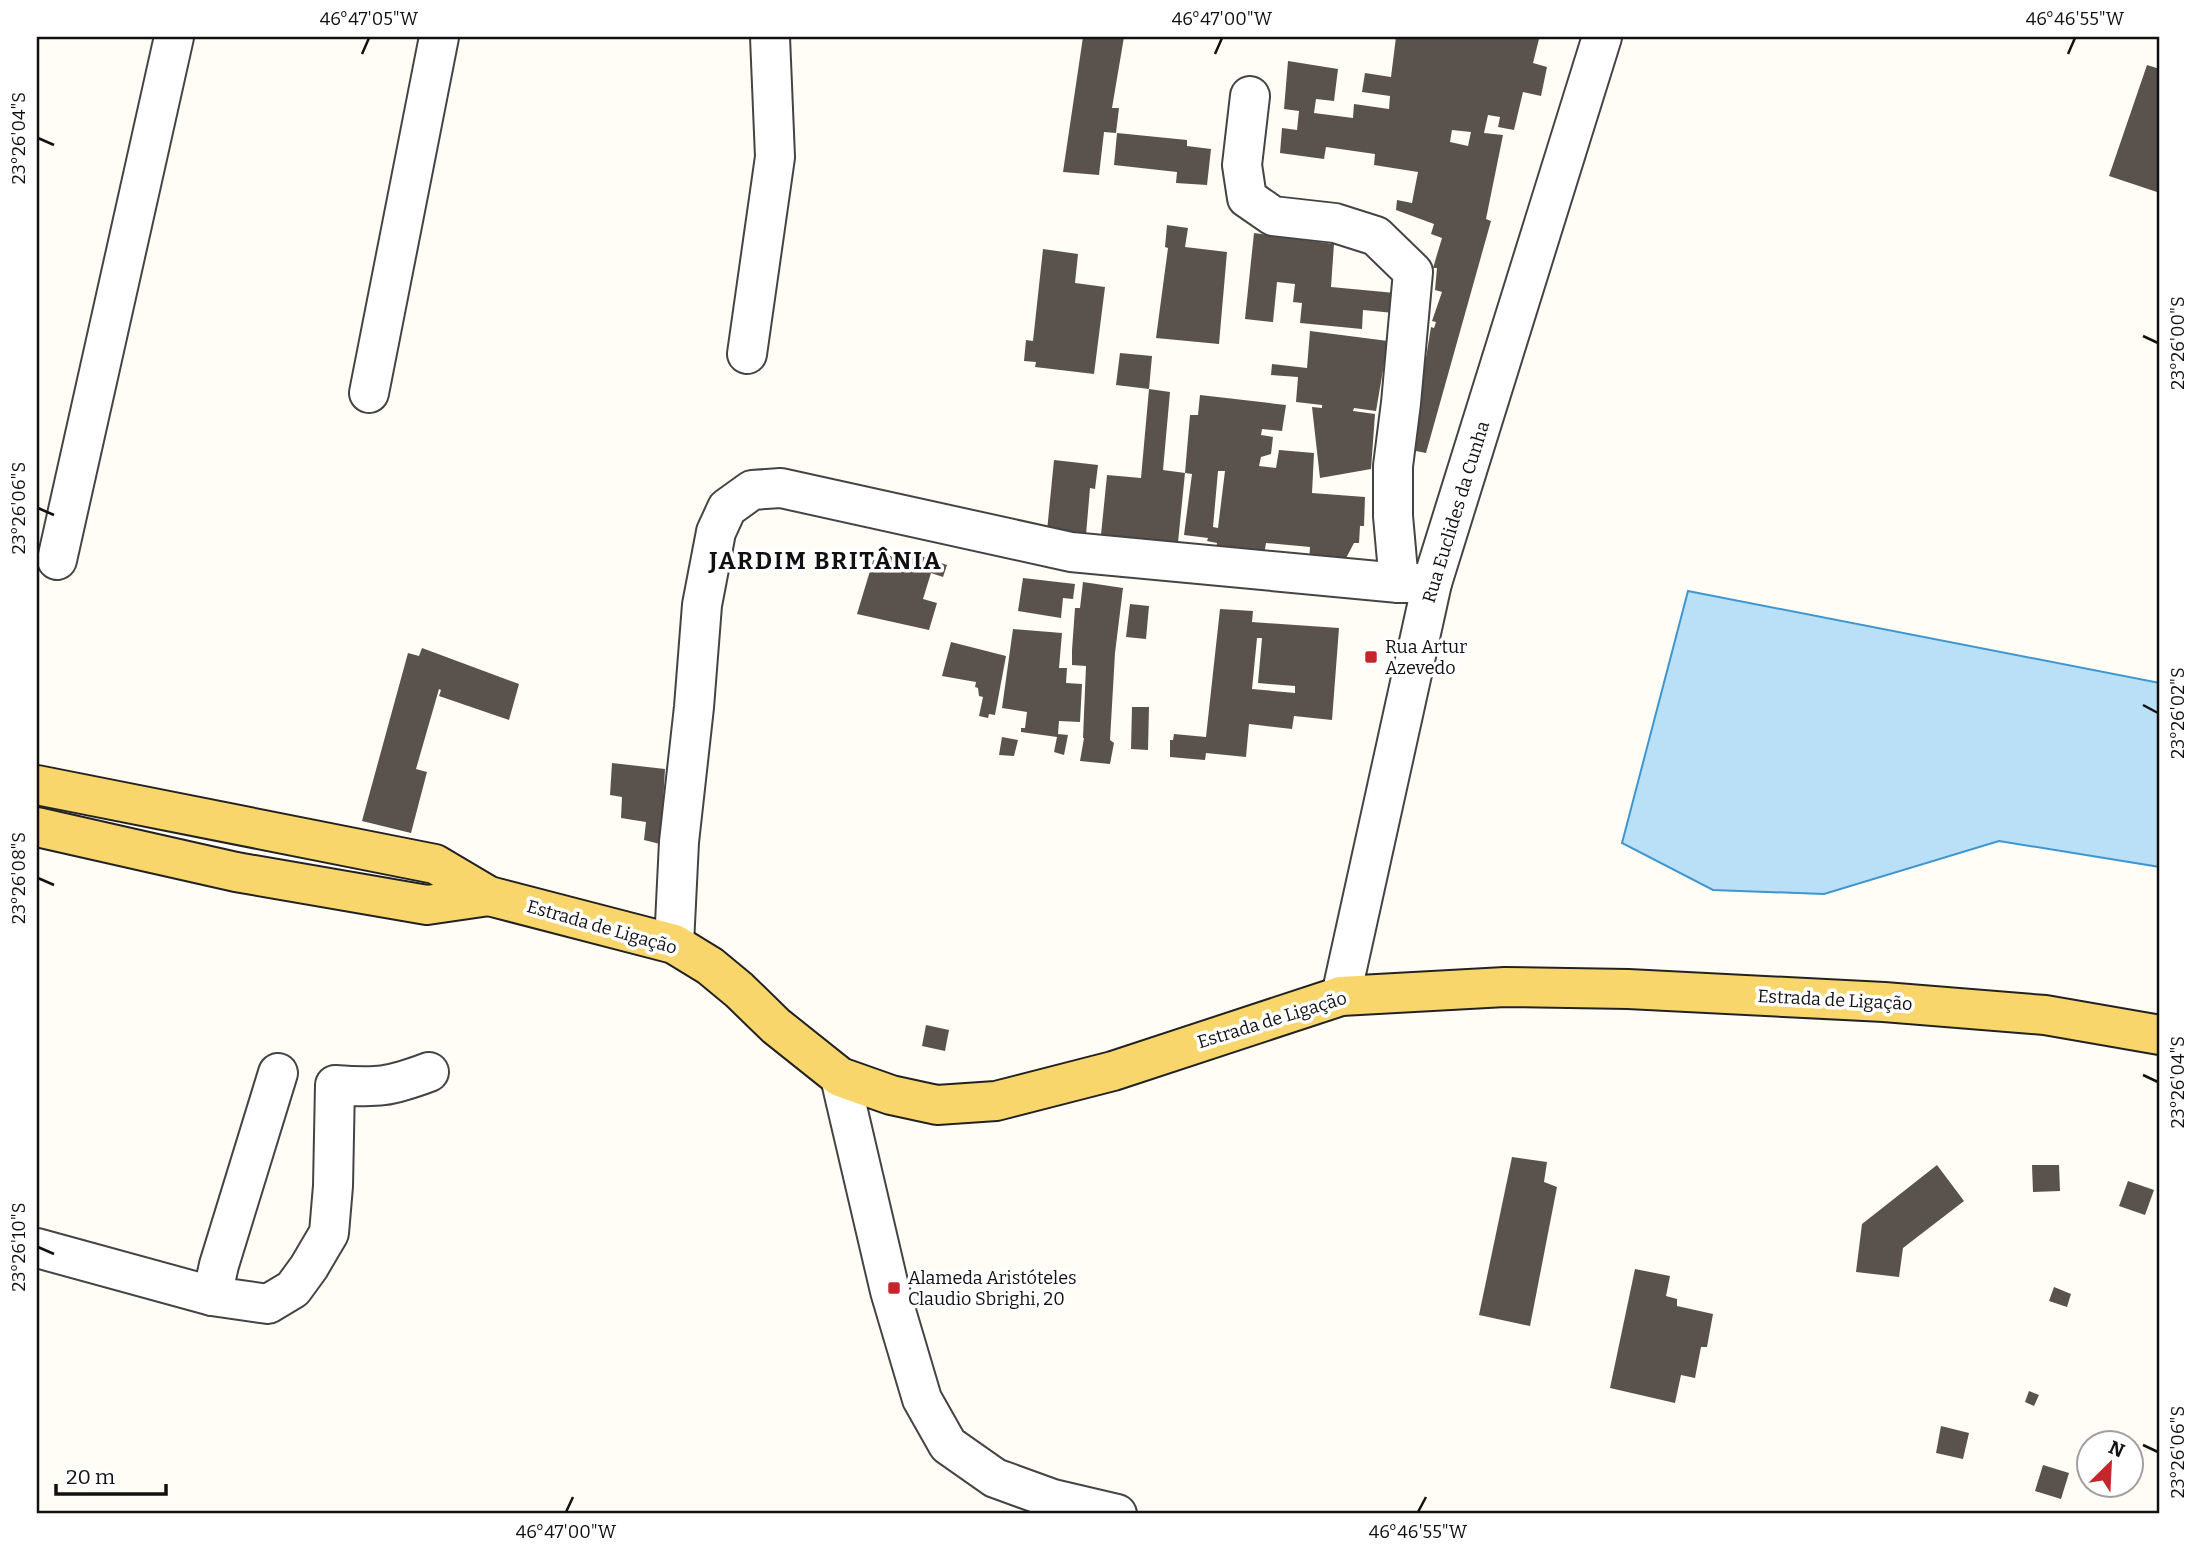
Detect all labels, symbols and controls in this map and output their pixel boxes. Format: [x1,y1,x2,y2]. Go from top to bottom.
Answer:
text: 46°47'05"W [320,8,419,30]
text: 46°47'00"W [1172,8,1273,30]
text: 46°46'55"W [2026,8,2125,30]
text: 23°26'04"S [8,92,30,184]
text: 23°26'00"S [2167,296,2189,390]
street label: Rua Euclides da Cunha [1418,418,1494,606]
text: 23°26'06"S [8,462,30,554]
district label: JARDIM BRITÂNIA [707,546,943,575]
place label: Rua Artur Azevedo [1385,636,1467,679]
marker: Rua Artur Azevedo [1363,649,1379,665]
text: 23°26'02"S [2167,667,2189,759]
text: 23°26'08"S [8,832,30,924]
street label: Estrada de Ligação [524,895,680,959]
street label: Estrada de Ligação [1757,985,1913,1015]
street label: Estrada de Ligação [1195,987,1349,1053]
text: 23°26'04"S [2167,1036,2189,1128]
text: 23°26'10"S [8,1202,30,1292]
place label: Alameda Aristóteles Claudio Sbrighi, 20 [908,1267,1077,1310]
marker: Alameda Aristóteles Claudio Sbrighi, 20 [886,1280,902,1296]
text: 23°26'06"S [2167,1406,2189,1498]
north arrow [2074,1428,2144,1498]
text: N [2105,1435,2128,1463]
scale bar [56,1453,166,1497]
text: 20 m [66,1464,115,1490]
text: 46°47'00"W [516,1521,617,1543]
text: 46°46'55"W [1369,1521,1468,1543]

